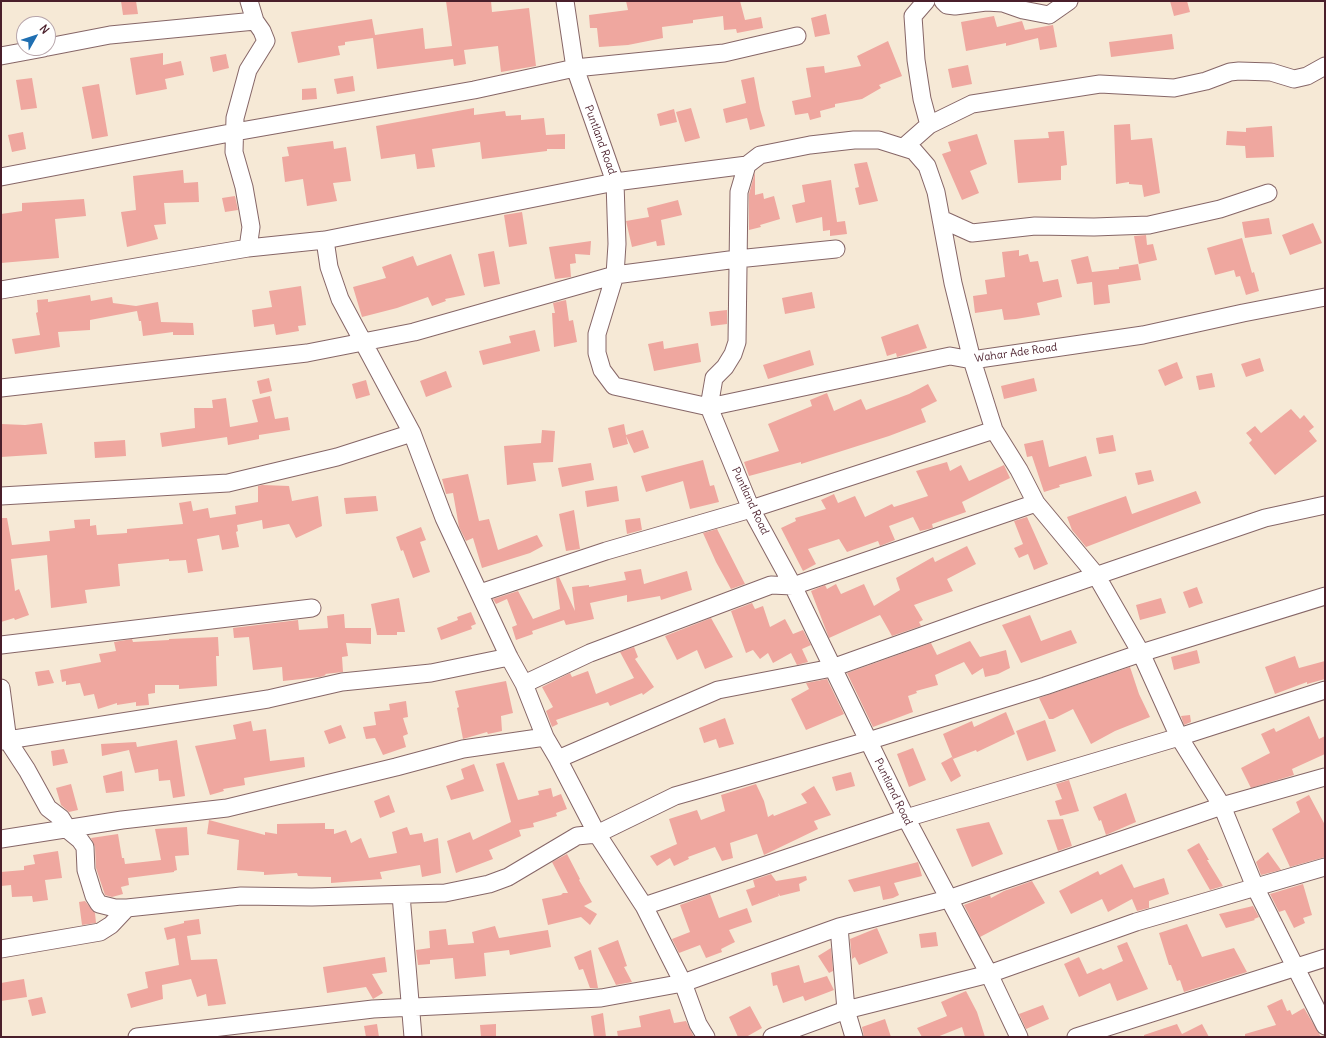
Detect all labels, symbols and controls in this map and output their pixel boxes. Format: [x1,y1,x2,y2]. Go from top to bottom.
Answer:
north arrow [16,16,56,56]
text: N [37,22,52,36]
street label: Puntland Road [581,103,619,177]
street label: Wahar Ade Road [974,341,1058,365]
street label: Puntland Road [729,465,771,537]
street label: Puntland Road [871,756,915,828]

